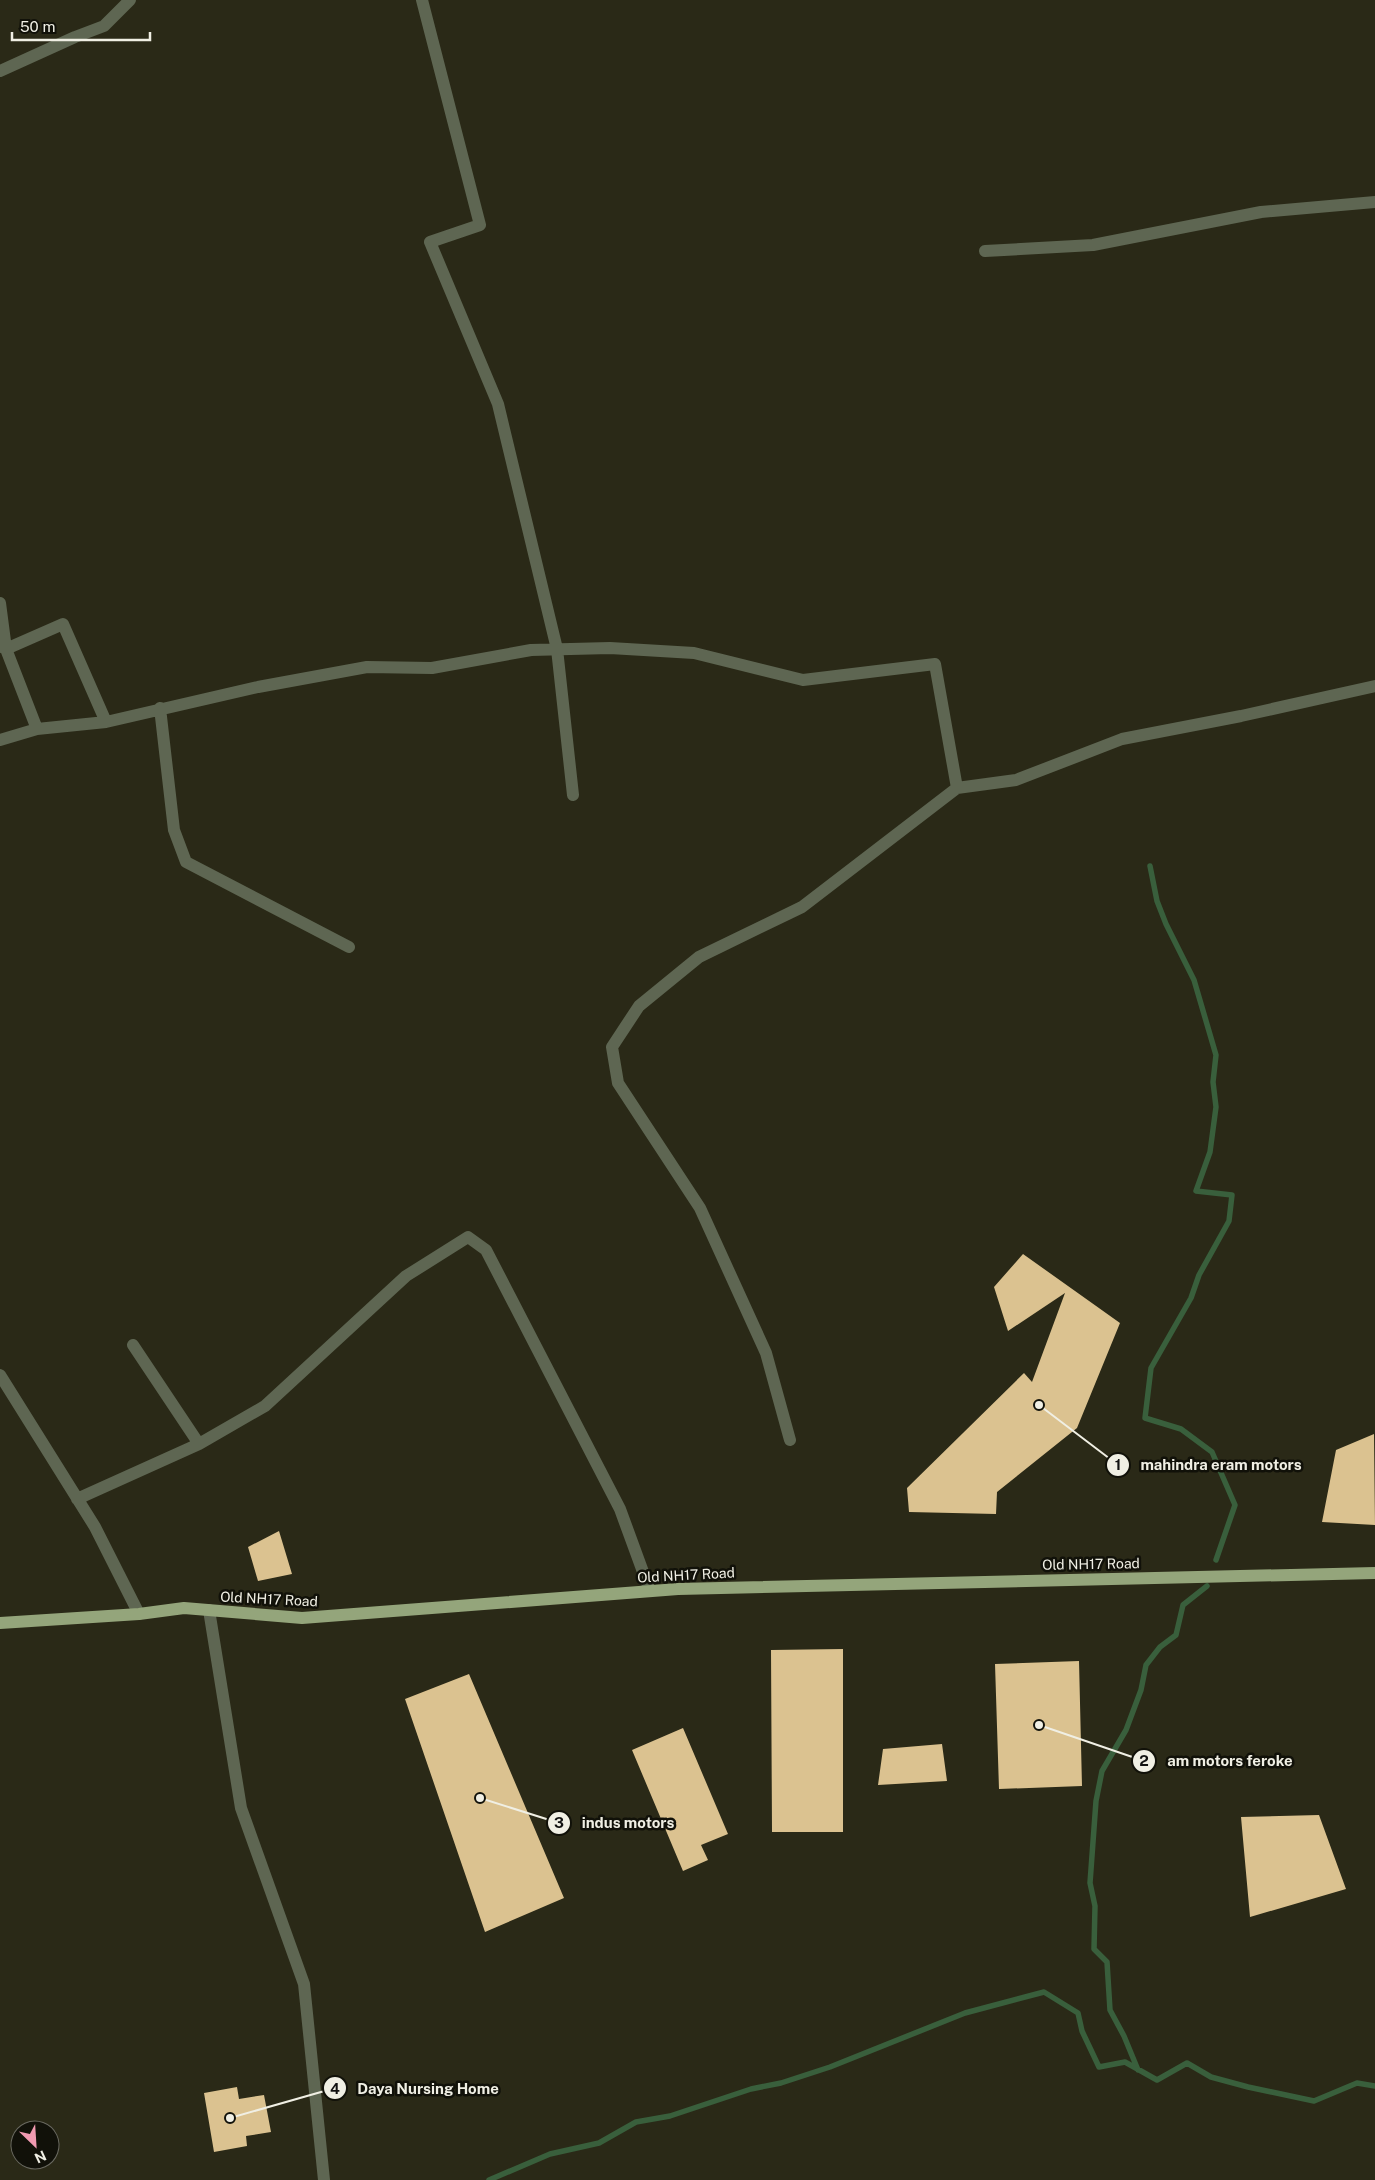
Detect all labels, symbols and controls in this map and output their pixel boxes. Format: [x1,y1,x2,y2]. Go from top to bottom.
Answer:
scale bar [12,10,150,42]
text: 50 m [20,18,55,35]
callout: mahindra eram motors [1105,1450,1312,1480]
text: 1 [1115,1456,1121,1473]
text: mahindra eram motors [1140,1456,1302,1473]
street label: Old NH17 Road [1042,1555,1140,1573]
street label: Old NH17 Road [637,1564,735,1586]
street label: Old NH17 Road [220,1588,318,1610]
callout: am motors feroke [1132,1746,1302,1776]
text: 2 [1139,1752,1149,1769]
text: am motors feroke [1167,1752,1293,1769]
callout: indus motors [547,1808,685,1838]
text: 3 [554,1814,564,1831]
text: indus motors [582,1814,674,1831]
callout: Daya Nursing Home [322,2073,509,2103]
text: 4 [330,2080,340,2097]
text: Daya Nursing Home [357,2080,499,2097]
north arrow [10,2120,60,2170]
text: N [32,2147,49,2166]

